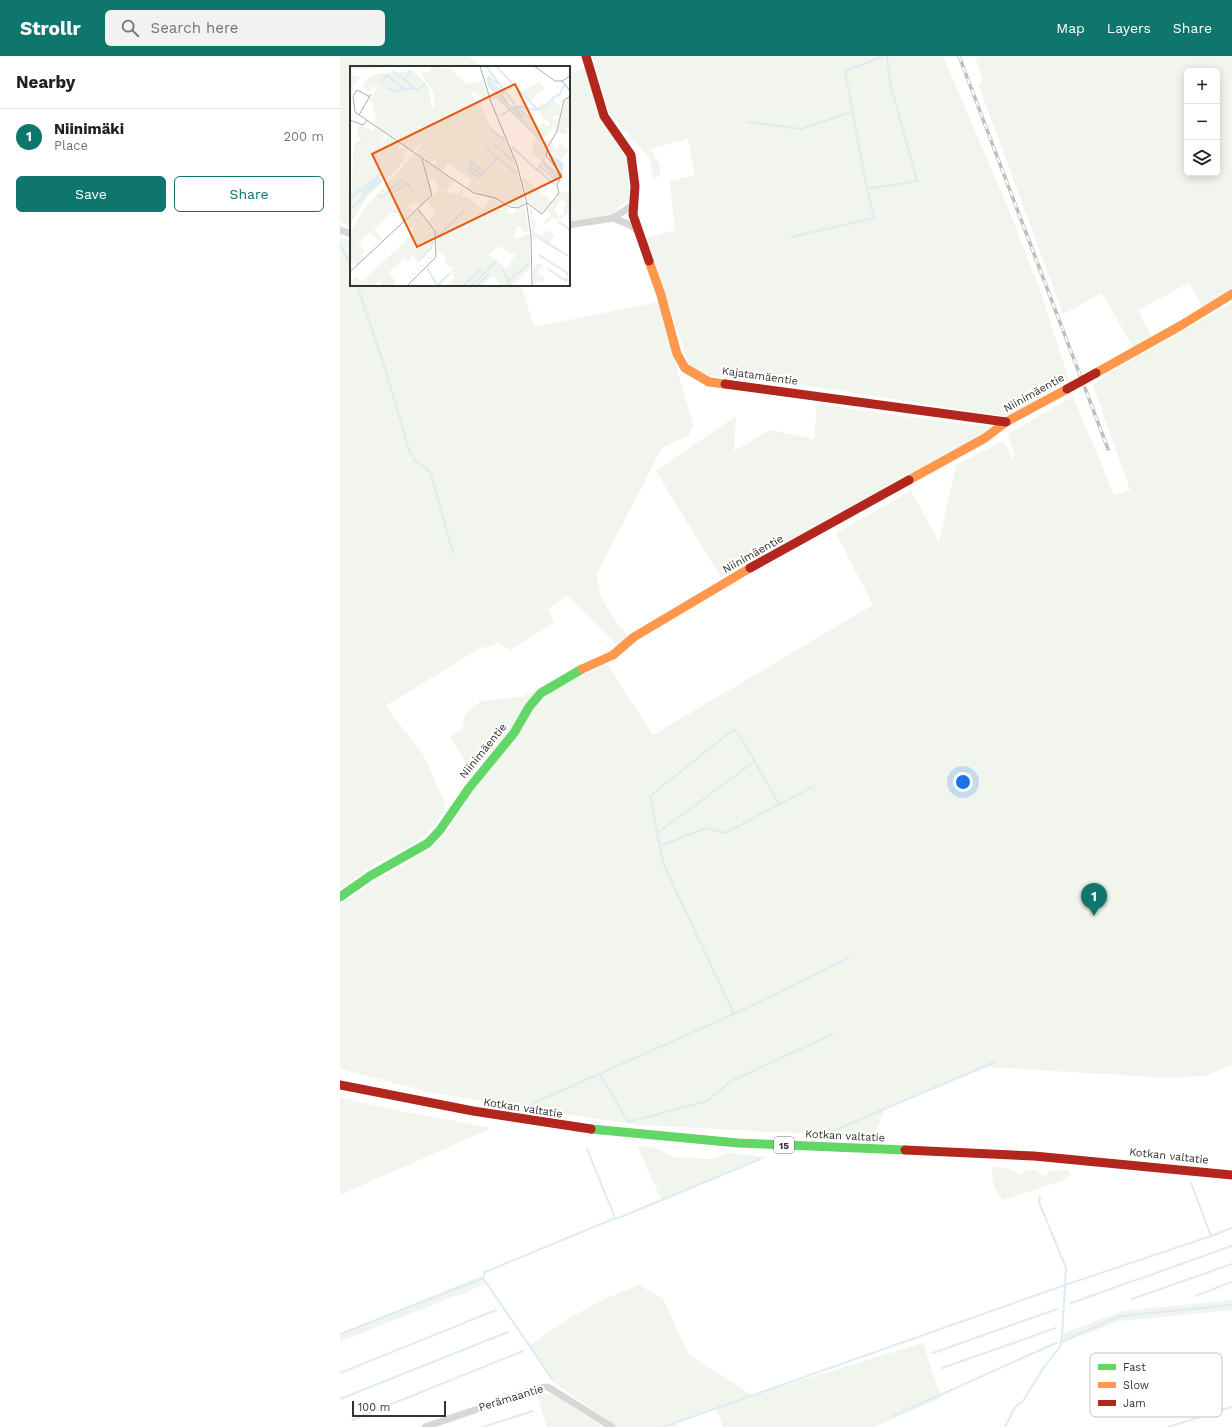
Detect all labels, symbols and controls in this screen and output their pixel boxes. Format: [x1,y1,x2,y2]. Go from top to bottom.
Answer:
search box [105,10,385,46]
text: Strollr [20,17,81,40]
icon: search [119,17,141,39]
text: Search here [151,19,239,37]
text: Map [1056,20,1085,36]
text: Layers [1107,20,1151,36]
text: Share [1173,20,1212,36]
inset map [350,66,570,286]
map controls [1184,68,1220,176]
button: + [1184,68,1220,104]
text: Nearby [16,72,75,92]
button: − [1184,104,1220,140]
text: Niinimäki [54,120,124,138]
text: 1 [26,129,32,144]
text: 200 m [283,129,324,144]
text: Place [54,138,88,153]
button: layers [1184,140,1220,176]
button: Save [16,176,166,212]
button: Share [174,176,324,212]
street label: Kajatamäentie [721,364,799,388]
street label: Niinimäentie [1001,371,1067,415]
street label: Niinimäentie [720,532,786,576]
street label: Niinimäentie [457,721,509,781]
your location [953,772,973,792]
pin: 1 [1081,883,1107,916]
street label: Kotkan valtatie [482,1095,564,1121]
street label: Kotkan valtatie [805,1127,885,1145]
road number: 15 [774,1137,794,1153]
street label: Kotkan valtatie [1129,1145,1209,1167]
legend [1090,1353,1222,1417]
text: Fast [1123,1361,1146,1374]
text: Slow [1123,1379,1149,1392]
street label: Perämaantie [477,1382,545,1414]
text: Jam [1123,1397,1146,1410]
scale bar [352,1399,446,1418]
text: 100 m [358,1401,390,1414]

